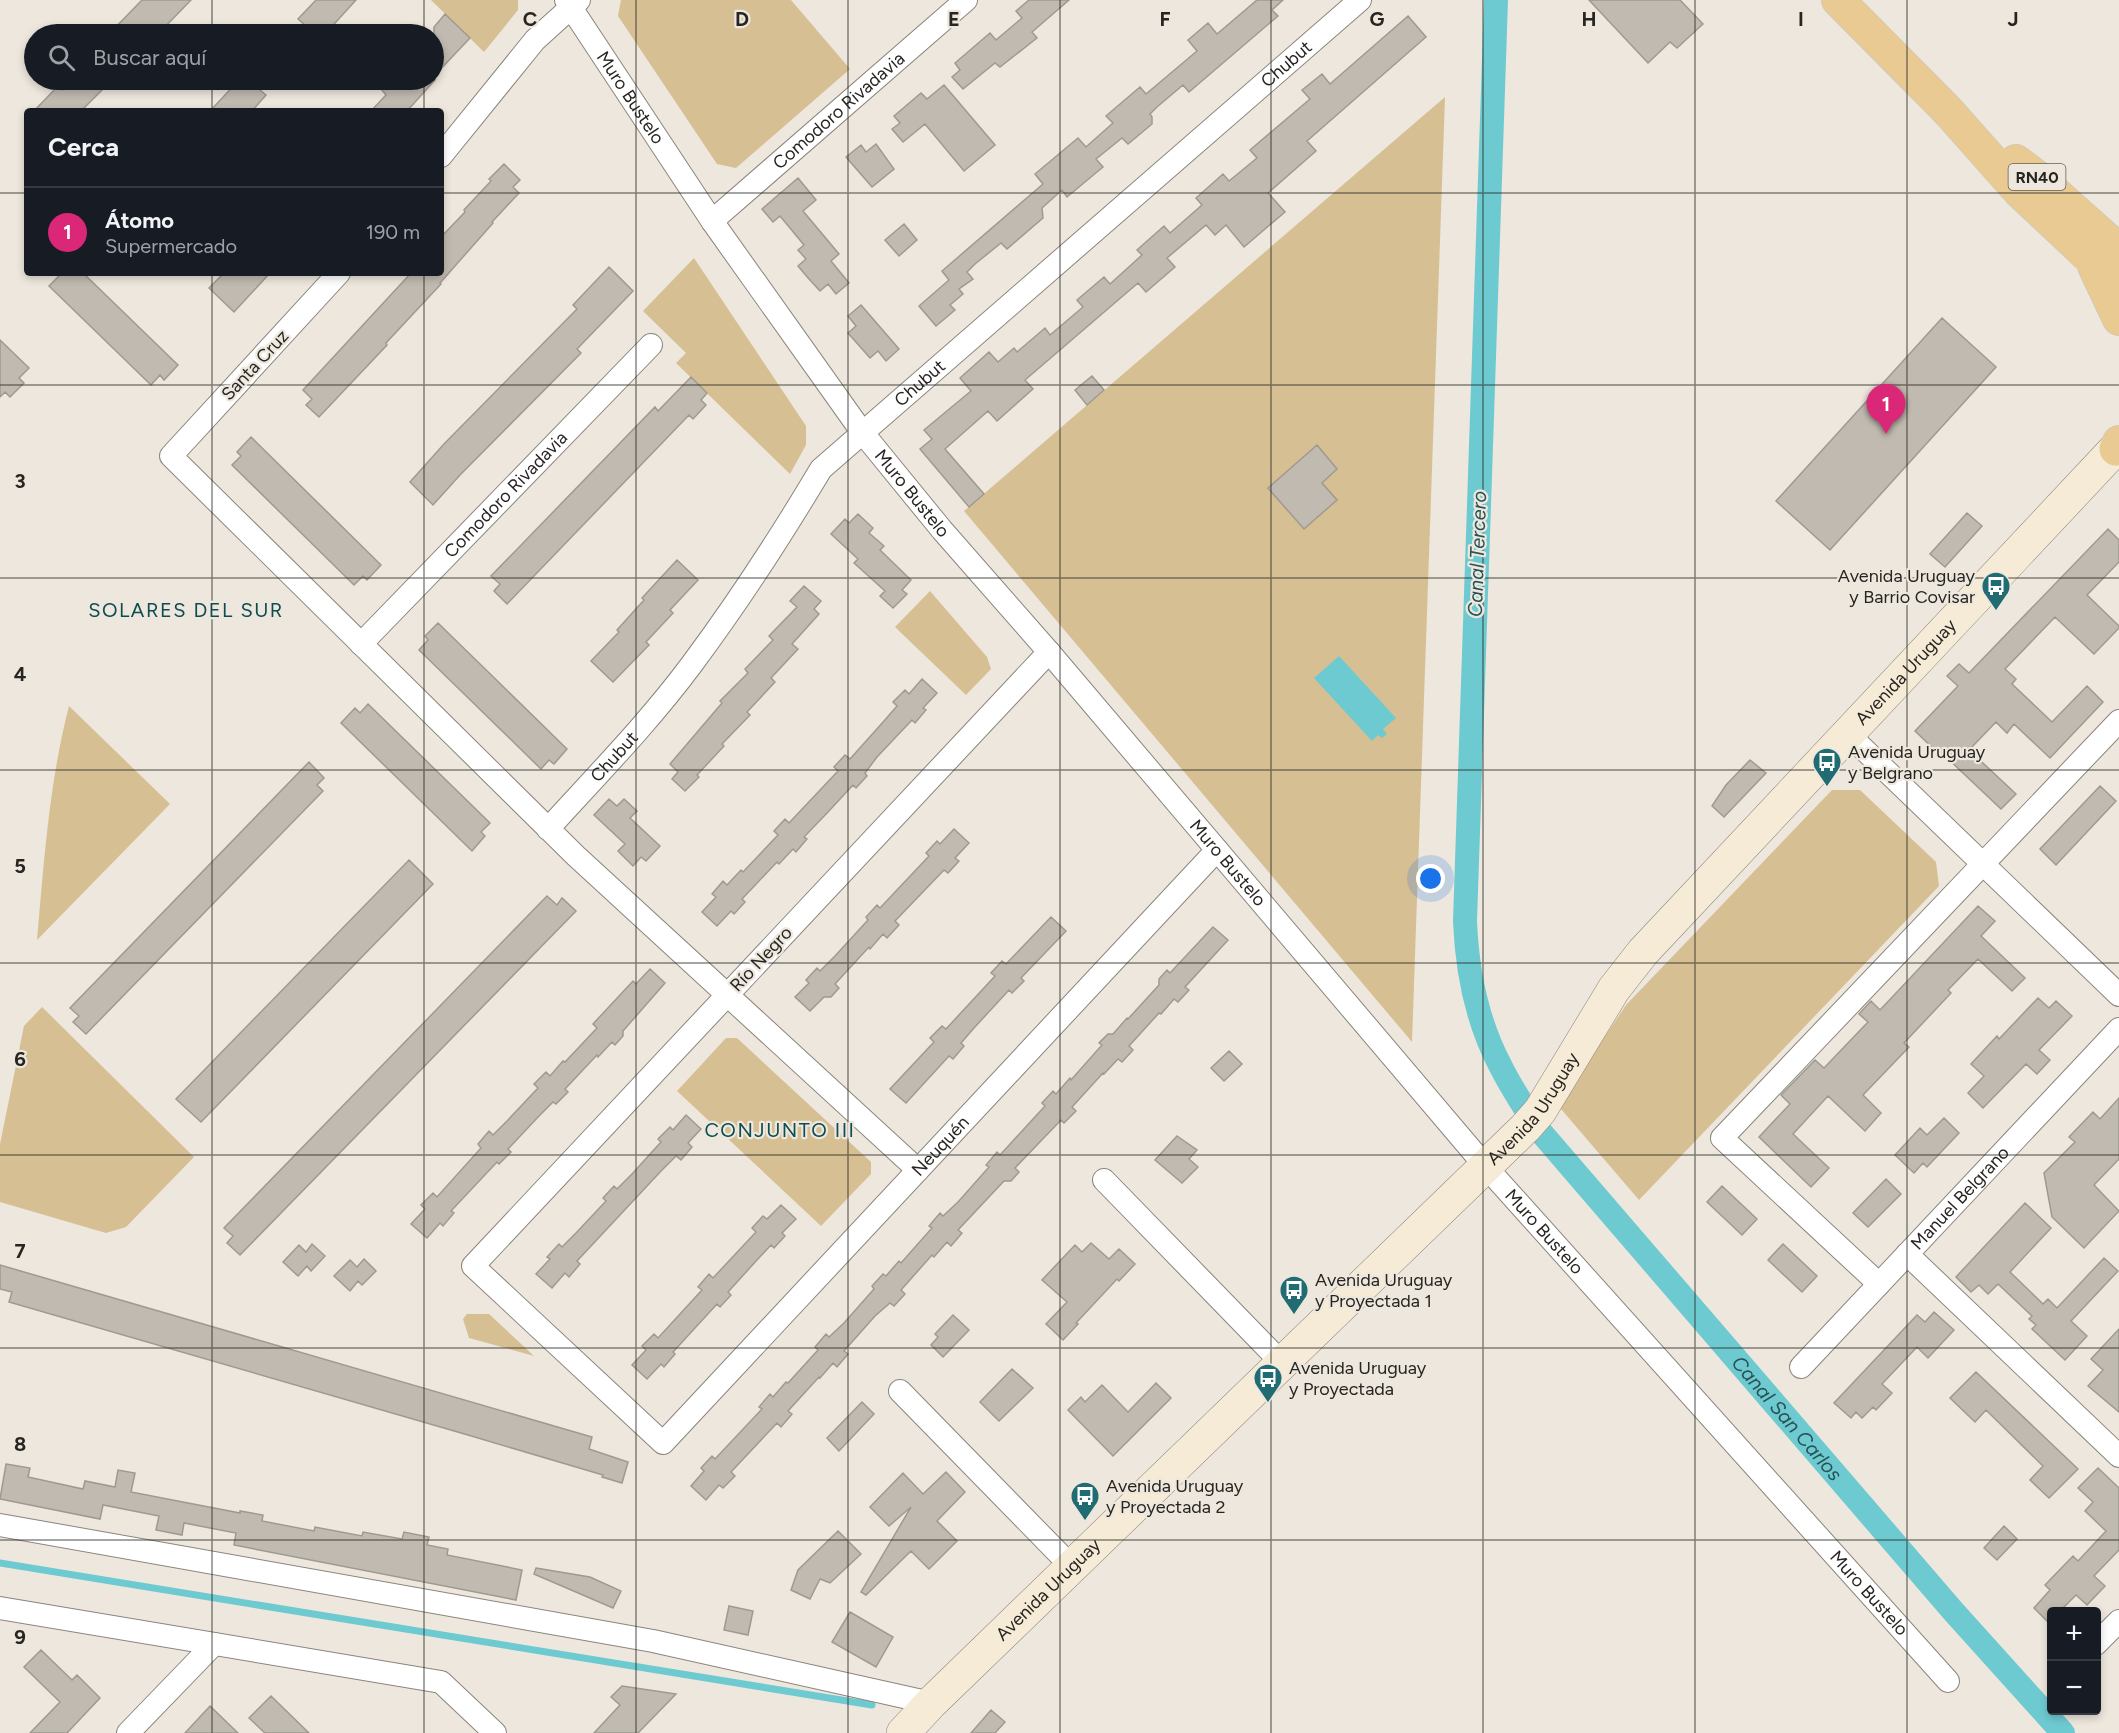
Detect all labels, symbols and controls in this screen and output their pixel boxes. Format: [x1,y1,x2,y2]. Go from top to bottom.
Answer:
text: C [523,7,537,31]
text: D [735,7,749,31]
text: E [948,7,960,31]
text: F [1159,7,1171,31]
text: G [1370,7,1385,31]
text: H [1582,7,1597,31]
text: I [1798,7,1804,31]
text: J [2007,7,2019,31]
search box [24,24,444,90]
street label: Chubut [1256,36,1317,92]
icon: search [45,41,78,74]
text: Buscar aquí [93,44,206,71]
street label: Muro Bustelo [592,47,669,148]
street label: Comodoro Rivadavia [768,47,909,174]
text: Cerca [48,131,119,163]
road number: RN40 [2008,164,2066,190]
text: Átomo [105,207,174,234]
text: 1 [63,220,72,244]
text: 190 m [366,220,420,244]
text: Supermercado [105,234,237,258]
street label: Santa Cruz [217,325,293,405]
street label: Chubut [890,355,950,411]
pin: 1 [1866,384,1906,434]
street label: Comodoro Rivadavia [440,427,572,562]
street label: Muro Bustelo [870,445,954,542]
text: 3 [14,469,26,493]
water label: Canal Tercero [1463,490,1491,617]
place label: Avenida Uruguay y Barrio Covisar [1838,565,1976,608]
bus stop icon: Avenida Uruguay y Barrio Covisar [1980,570,2012,612]
district label: SOLARES DEL SUR [88,598,284,622]
street label: Avenida Uruguay [1851,614,1961,730]
text: 4 [14,662,27,686]
street label: Chubut [586,727,643,787]
place label: Avenida Uruguay y Belgrano [1848,741,1986,784]
bus stop icon: Avenida Uruguay y Belgrano [1811,746,1843,788]
street label: Muro Bustelo [1185,815,1271,911]
text: 5 [14,854,26,878]
your location [1416,864,1445,893]
street label: Río Negro [725,922,797,996]
text: 6 [14,1047,26,1071]
street label: Avenida Uruguay [1483,1048,1584,1170]
street label: Neuquén [907,1111,974,1181]
district label: CONJUNTO III [704,1118,856,1142]
street label: Manuel Belgrano [1906,1142,2014,1254]
street label: Muro Bustelo [1500,1185,1588,1279]
text: 7 [14,1239,26,1263]
place label: Avenida Uruguay y Proyectada 1 [1315,1269,1453,1312]
bus stop icon: Avenida Uruguay y Proyectada 1 [1278,1274,1310,1316]
water label: Canal San Carlos [1727,1351,1848,1486]
place label: Avenida Uruguay y Proyectada [1289,1357,1427,1400]
bus stop icon: Avenida Uruguay y Proyectada [1252,1362,1284,1404]
text: 8 [14,1432,26,1456]
place label: Avenida Uruguay y Proyectada 2 [1106,1475,1244,1518]
bus stop icon: Avenida Uruguay y Proyectada 2 [1069,1480,1101,1522]
street label: Avenida Uruguay [991,1534,1105,1645]
street label: Muro Bustelo [1825,1546,1913,1640]
map controls [2047,1607,2101,1715]
button: + [2047,1607,2101,1661]
text: 9 [14,1625,26,1649]
button: − [2047,1661,2101,1715]

